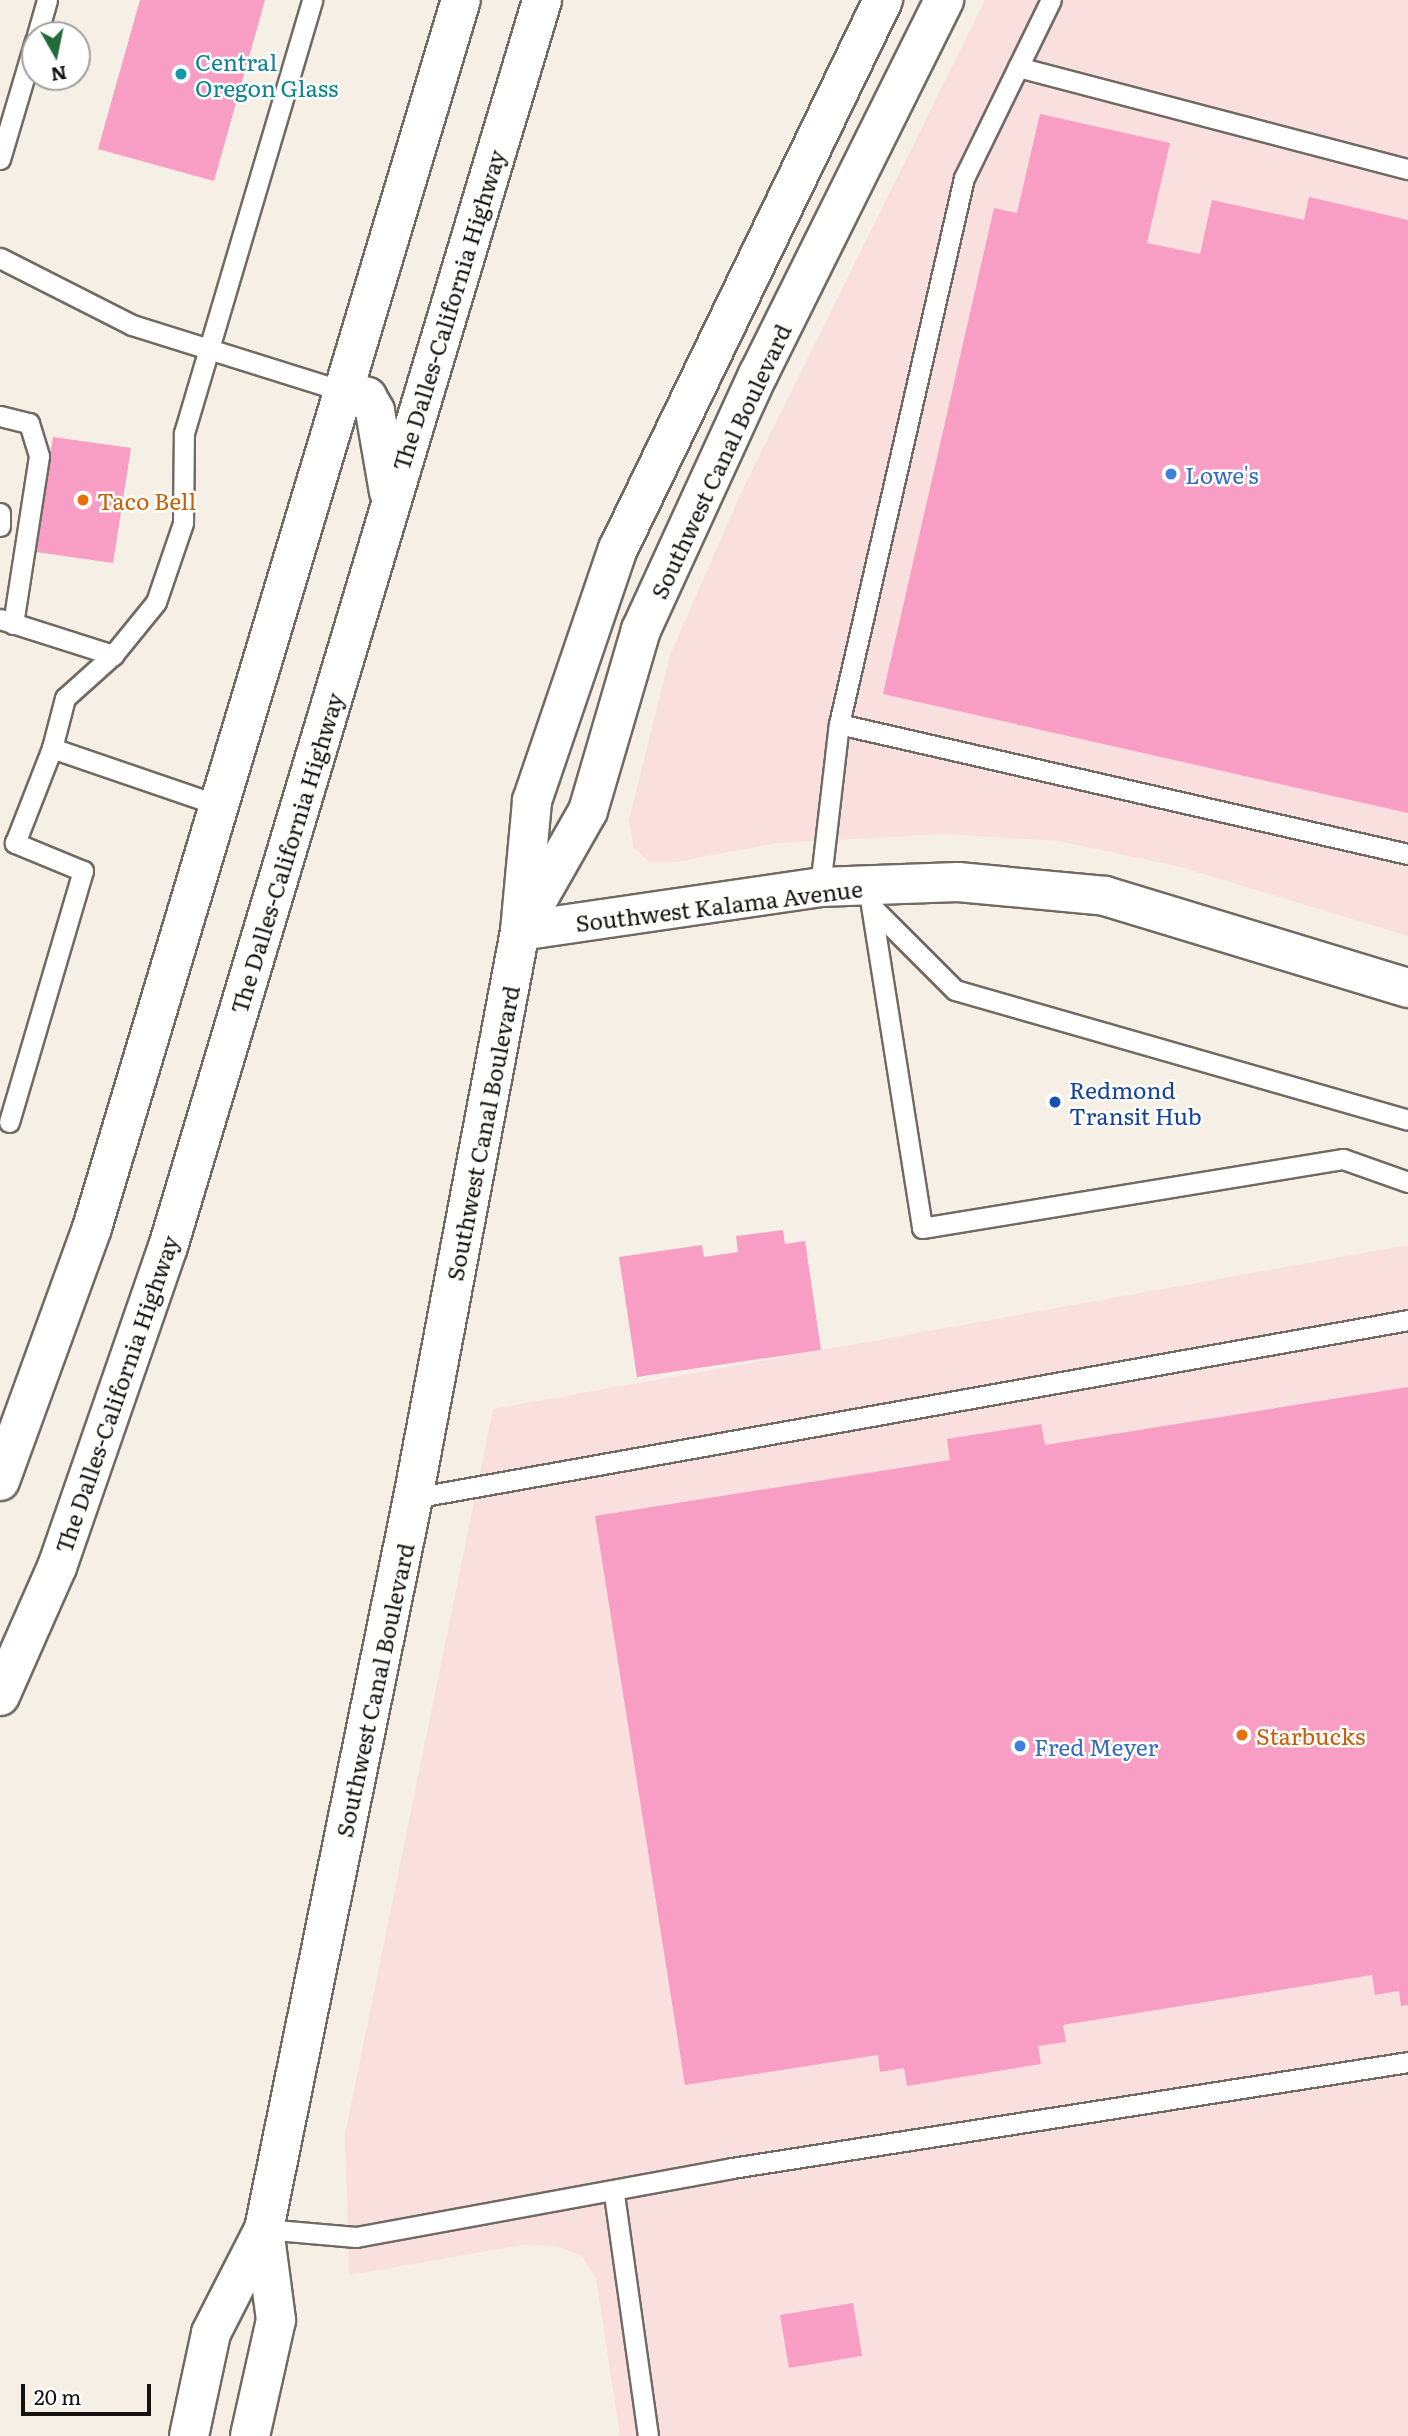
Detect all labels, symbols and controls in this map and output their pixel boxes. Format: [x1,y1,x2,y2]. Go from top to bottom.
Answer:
north arrow [21,21,91,91]
place label: Central Oregon Glass [195,47,338,101]
text: N [49,60,69,90]
marker: Central Oregon Glass [173,66,189,82]
street label: The Dalles-California Highway [386,146,510,474]
street label: Southwest Canal Boulevard [644,319,796,603]
place label: Lowe's [1185,460,1259,488]
marker: Lowe's [1163,466,1179,482]
place label: Taco Bell [97,486,196,514]
marker: Taco Bell [75,492,91,508]
street label: The Dalles-California Highway [224,689,348,1017]
street label: Southwest Kalama Avenue [574,874,864,936]
street label: Southwest Canal Boulevard [440,983,524,1283]
place label: Redmond Transit Hub [1069,1075,1202,1129]
marker: Redmond Transit Hub [1047,1094,1063,1110]
street label: The Dalles-California Highway [49,1231,183,1557]
street label: Southwest Canal Boulevard [329,1540,419,1840]
place label: Starbucks [1256,1721,1365,1749]
marker: Starbucks [1234,1727,1250,1743]
place label: Fred Meyer [1034,1732,1158,1760]
marker: Fred Meyer [1012,1738,1028,1754]
scale bar [24,2370,154,2414]
text: 20 m [34,2380,81,2411]

